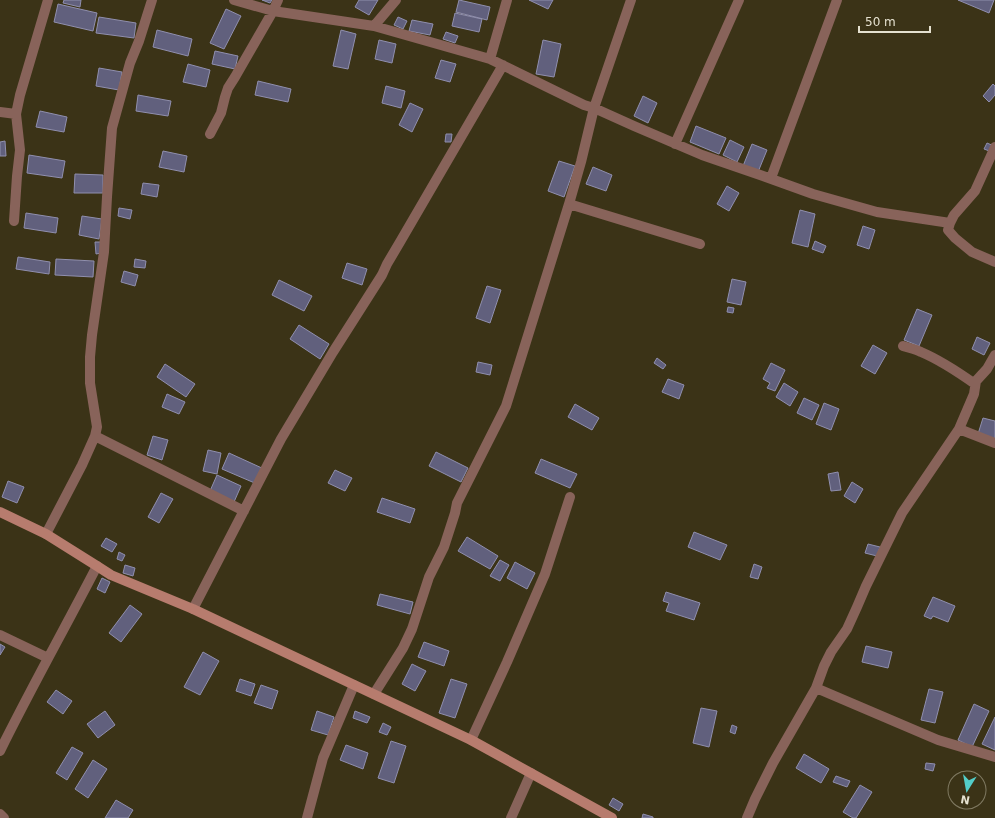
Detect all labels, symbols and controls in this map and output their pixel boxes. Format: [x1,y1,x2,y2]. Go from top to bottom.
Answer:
scale bar [859,8,930,34]
text: 50 m [865,15,896,29]
north arrow [947,770,987,810]
text: N [959,792,971,807]

